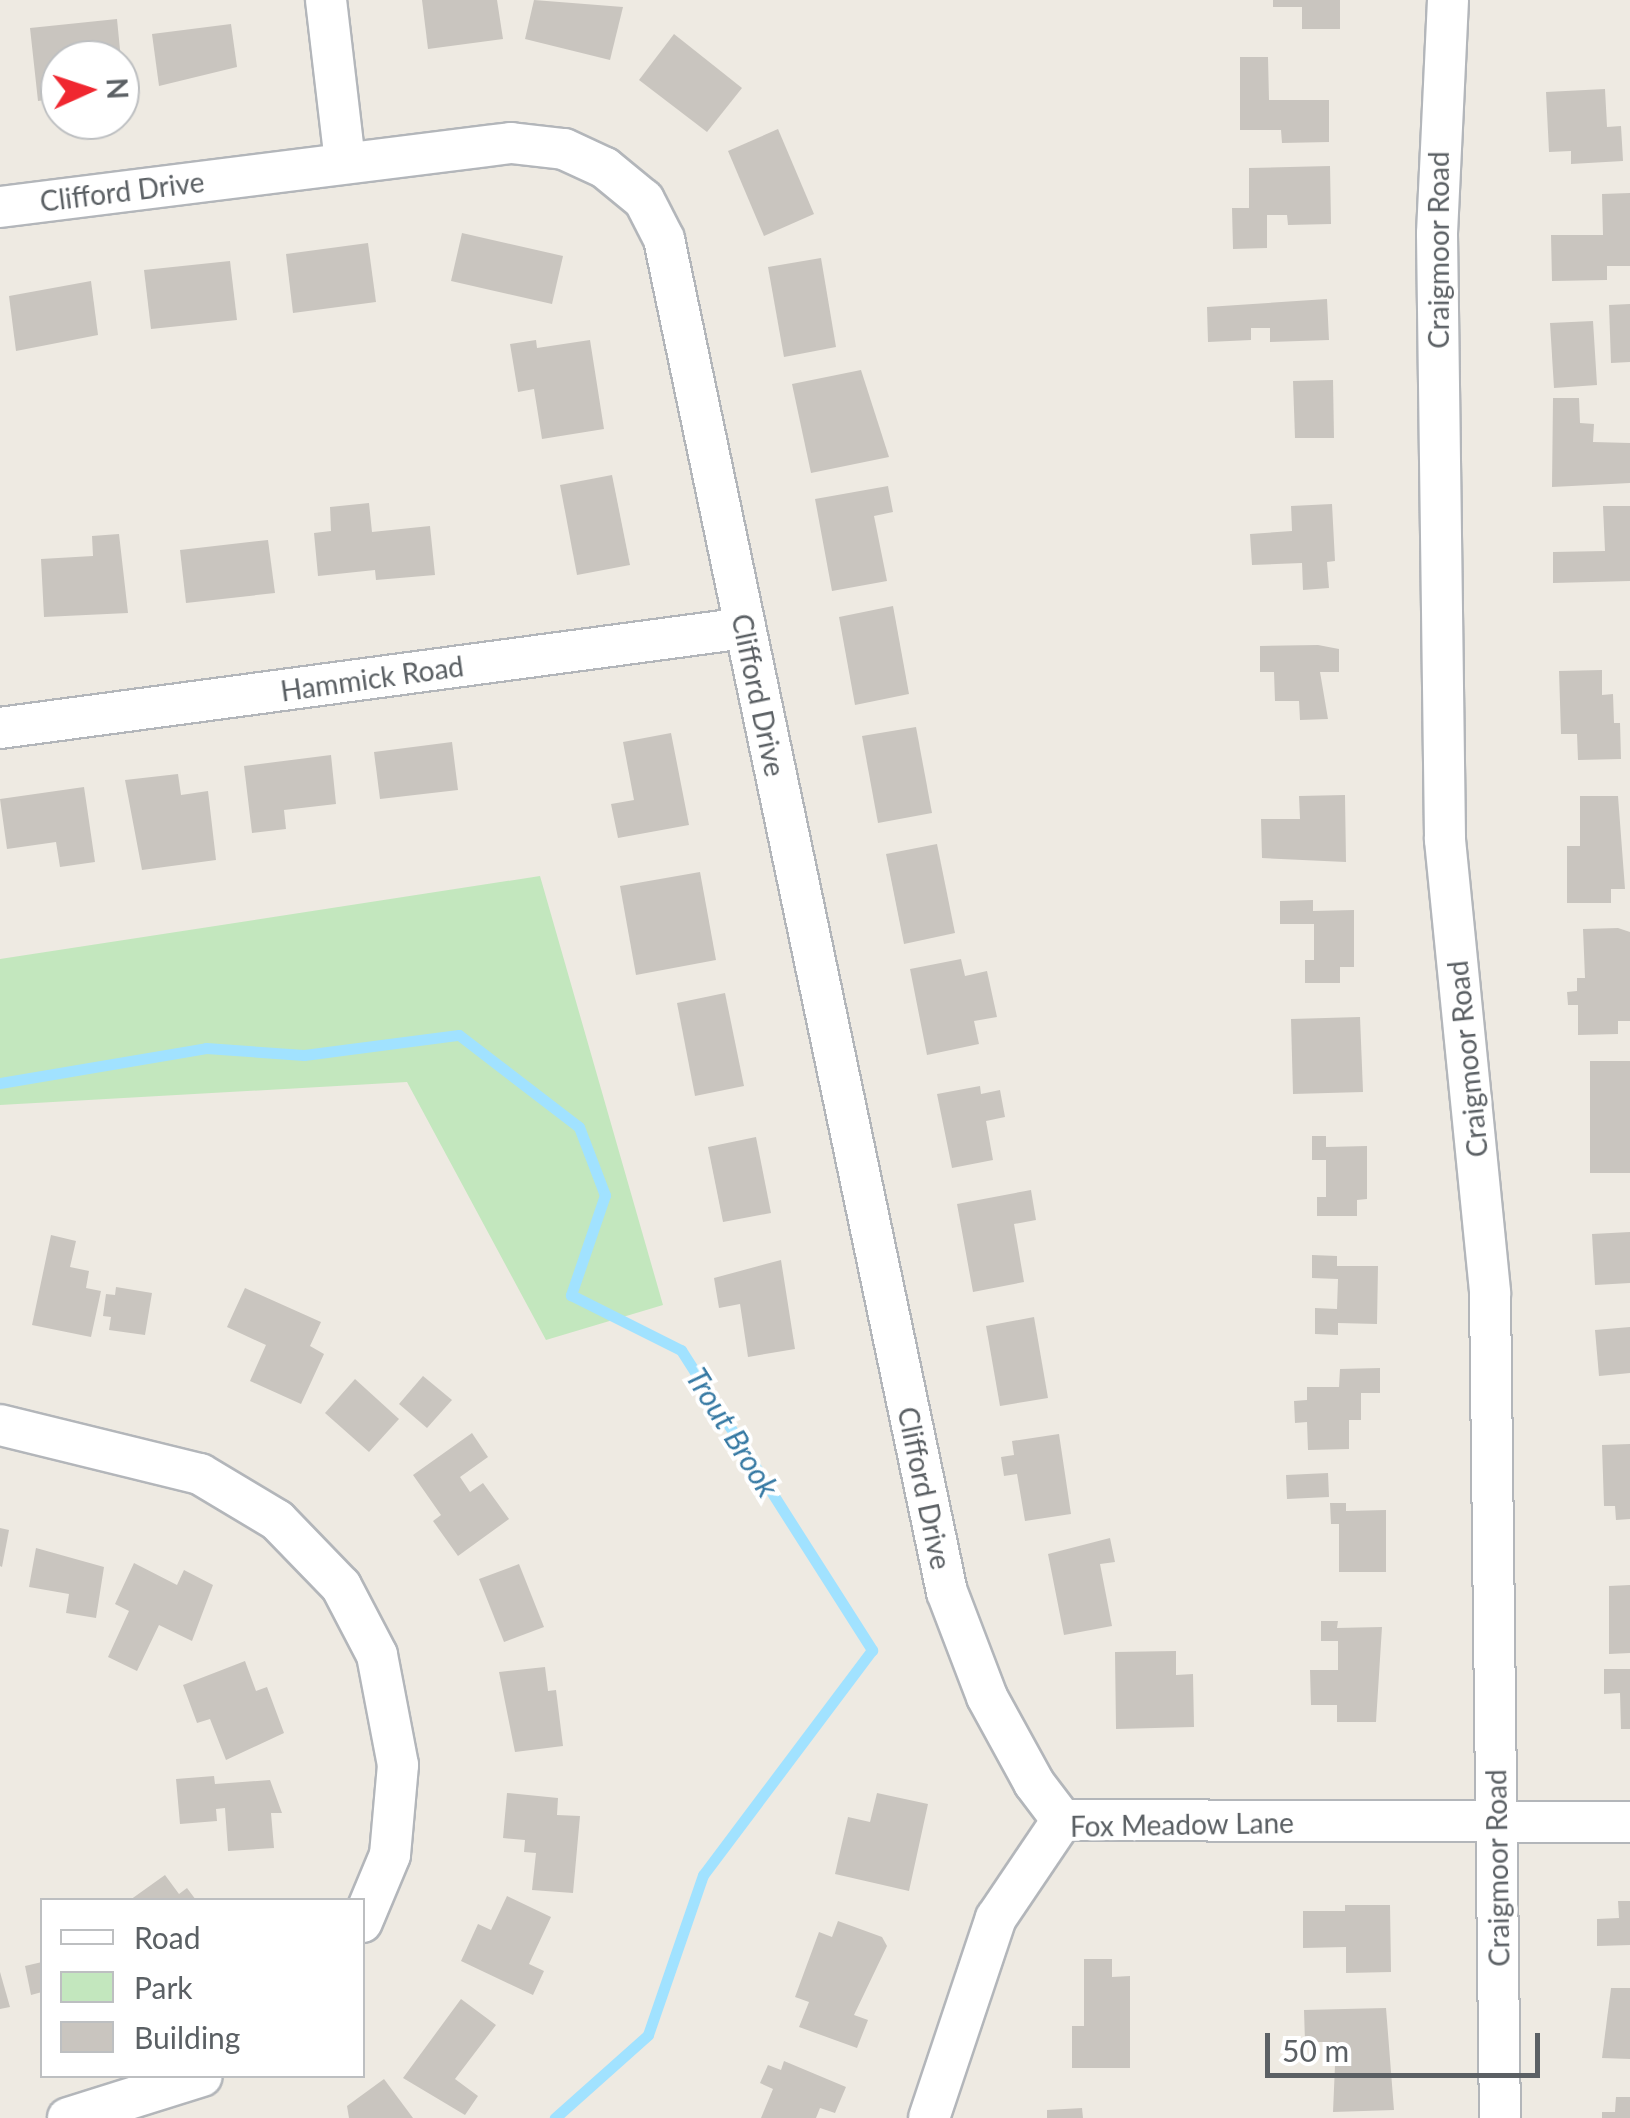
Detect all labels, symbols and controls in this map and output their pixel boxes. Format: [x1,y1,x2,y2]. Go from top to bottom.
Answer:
north arrow [40,40,140,140]
text: N [100,77,136,100]
street label: Craigmoor Road [1421,151,1455,349]
street label: Clifford Drive [38,164,206,218]
street label: Clifford Drive [725,611,793,779]
street label: Hammick Road [278,649,466,707]
street label: Craigmoor Road [1440,959,1494,1159]
water label: Trout Brook [679,1361,787,1503]
street label: Clifford Drive [891,1404,959,1572]
street label: Craigmoor Road [1478,1769,1516,1967]
street label: Fox Meadow Lane [1069,1805,1295,1843]
legend [40,1898,365,2078]
text: Road [134,1919,201,1955]
text: Park [134,1969,193,2005]
scale bar [1270,2013,1545,2075]
text: Building [134,2019,240,2055]
text: 50 m [1282,2032,1349,2068]

